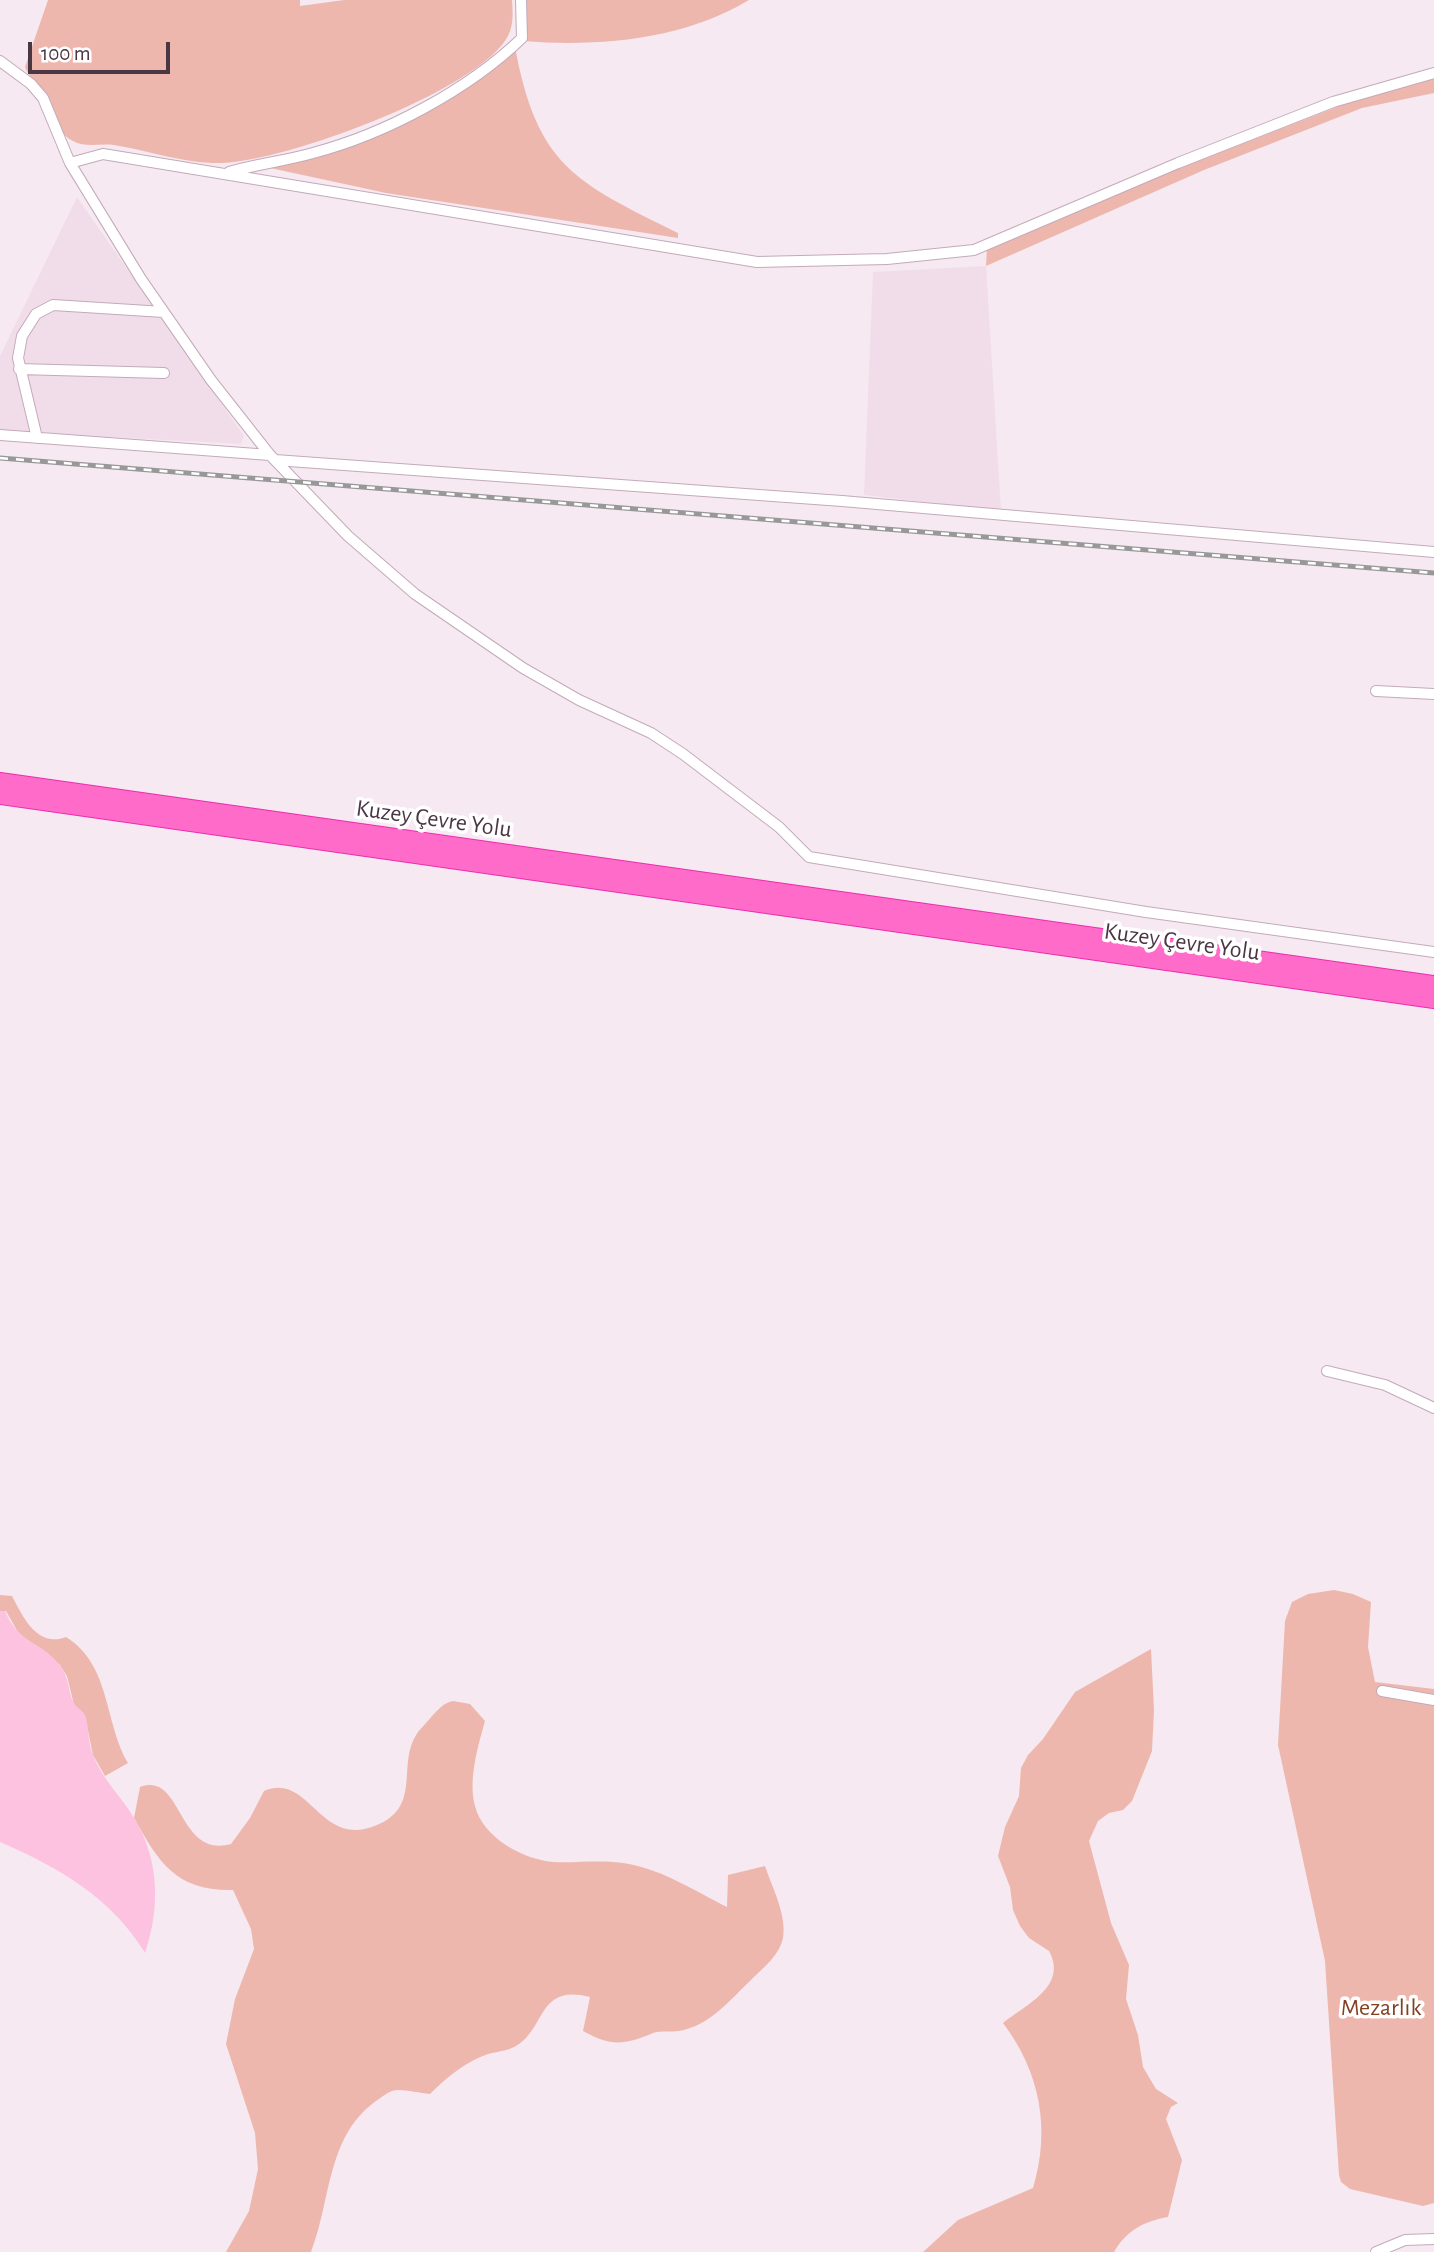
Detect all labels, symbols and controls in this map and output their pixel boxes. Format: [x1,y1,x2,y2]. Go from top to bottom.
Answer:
scale bar [32,28,173,72]
text: 100 m [41,43,91,64]
street label: Kuzey Çevre Yolu [354,794,514,844]
street label: Kuzey Çevre Yolu [1102,917,1262,967]
park label: Mezarlık [1341,1994,1421,2022]

